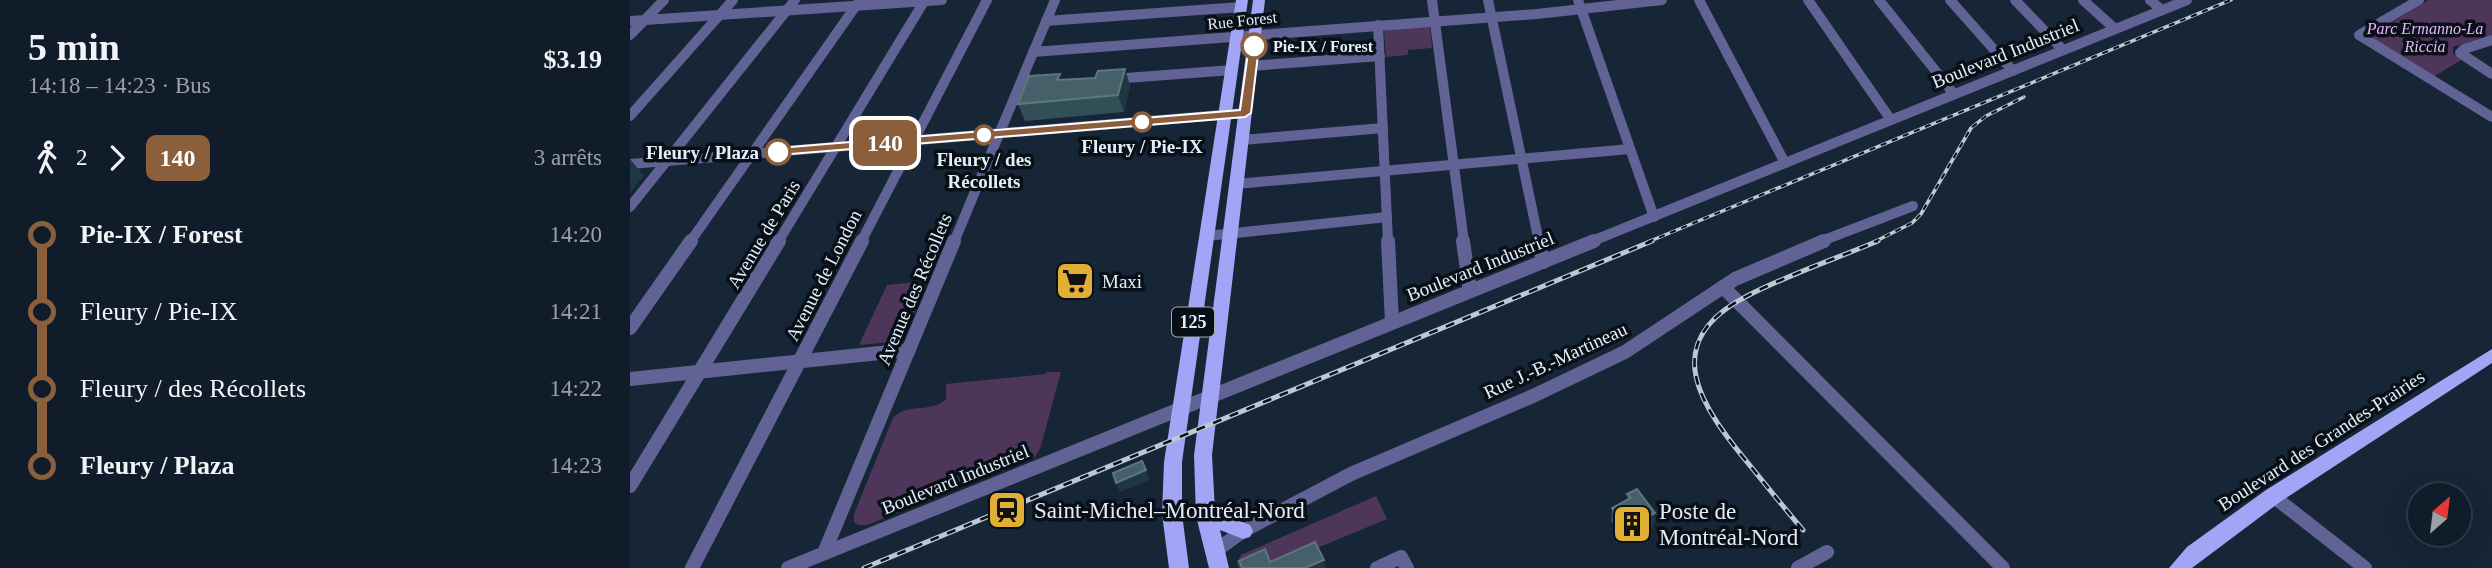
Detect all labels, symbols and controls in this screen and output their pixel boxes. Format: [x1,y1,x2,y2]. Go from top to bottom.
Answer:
street label: Rue Forest [1206,8,1278,33]
street label: Boulevard Industriel [1929,14,2082,93]
park label: Parc Ermanno-La Riccia [2366,20,2483,55]
text: 5 min [28,26,120,68]
marker: Pie-IX / Forest [1241,33,1267,59]
place label: Pie-IX / Forest [1273,38,1374,55]
text: $3.19 [544,45,602,74]
text: 14:18 – 14:23 · Bus [28,73,211,98]
marker: Fleury / Pie-IX [1132,112,1152,132]
line badge: 140 [845,120,925,166]
marker: Fleury / des Récollets [974,125,994,145]
text: 140 [867,130,903,156]
place label: Fleury / Pie-IX [1081,136,1203,157]
icon: walk [28,139,66,177]
icon: forward [98,139,136,177]
marker: Fleury / Plaza [765,139,791,165]
place label: Fleury / Plaza [646,142,759,163]
text: 2 [76,145,88,170]
text: 140 [160,145,196,171]
text: 3 arrêts [534,145,602,170]
place label: Fleury / des Récollets [937,149,1032,192]
street label: Avenue de Paris [723,176,804,292]
street label: Avenue de London [781,206,866,344]
street label: Avenue des Récollets [873,210,956,368]
text: Pie-IX / Forest [80,220,243,249]
text: 14:20 [550,222,602,247]
street label: Boulevard Industriel [1404,227,1557,306]
supermarket icon: Maxi [1054,260,1096,302]
place label: Maxi [1102,271,1142,292]
text: Fleury / Pie-IX [80,297,237,326]
text: 14:21 [550,299,602,324]
road number: 125 [1172,308,1214,336]
street label: Rue J.-B.-Martineau [1480,318,1631,403]
street label: Boulevard des Grandes-Prairies [2214,366,2428,515]
text: Fleury / des Récollets [80,374,306,403]
text: 14:22 [550,376,602,401]
street label: Boulevard Industriel [879,440,1032,519]
text: Fleury / Plaza [80,451,235,480]
text: 14:23 [550,453,602,478]
north arrow [2408,483,2471,546]
map controls [2408,483,2471,546]
station icon: Saint-Michel–Montréal-Nord [986,489,1028,531]
place label: Saint-Michel–Montréal-Nord [1034,498,1305,523]
place label: Poste de Montréal-Nord [1659,499,1799,550]
building icon: Poste de Montréal-Nord [1611,503,1653,545]

